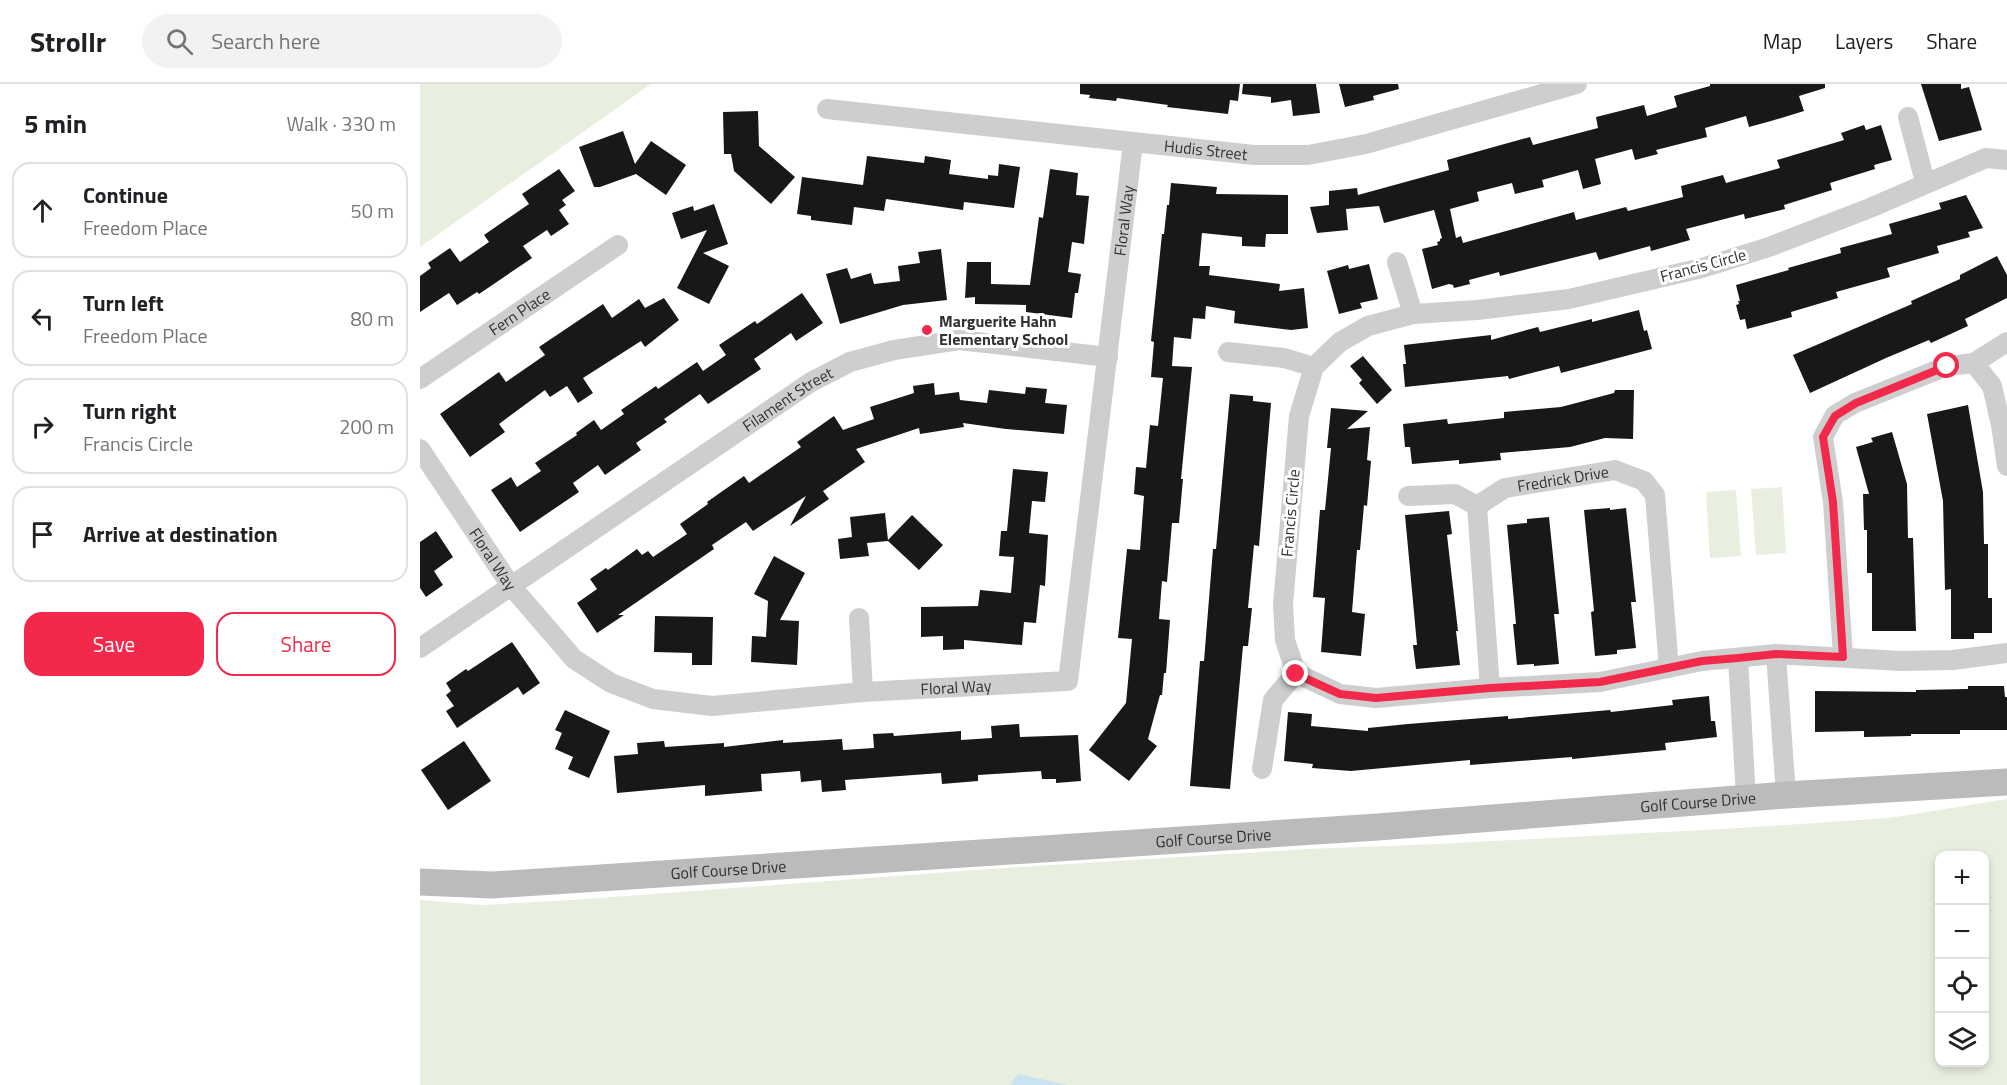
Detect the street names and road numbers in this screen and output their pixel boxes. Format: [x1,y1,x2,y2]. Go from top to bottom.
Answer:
street label: Hudis Street [1163,133,1249,166]
street label: Floral Way [1107,184,1140,257]
street label: Francis Circle [1657,242,1749,288]
street label: Fern Place [484,282,555,341]
street label: Filament Street [737,361,837,437]
street label: Fredrick Drive [1515,459,1610,498]
street label: Francis Circle [1274,468,1306,558]
street label: Floral Way [463,523,523,595]
street label: Floral Way [920,673,992,701]
street label: Golf Course Drive [1639,785,1757,818]
street label: Golf Course Drive [1155,822,1272,854]
street label: Golf Course Drive [670,854,787,885]

